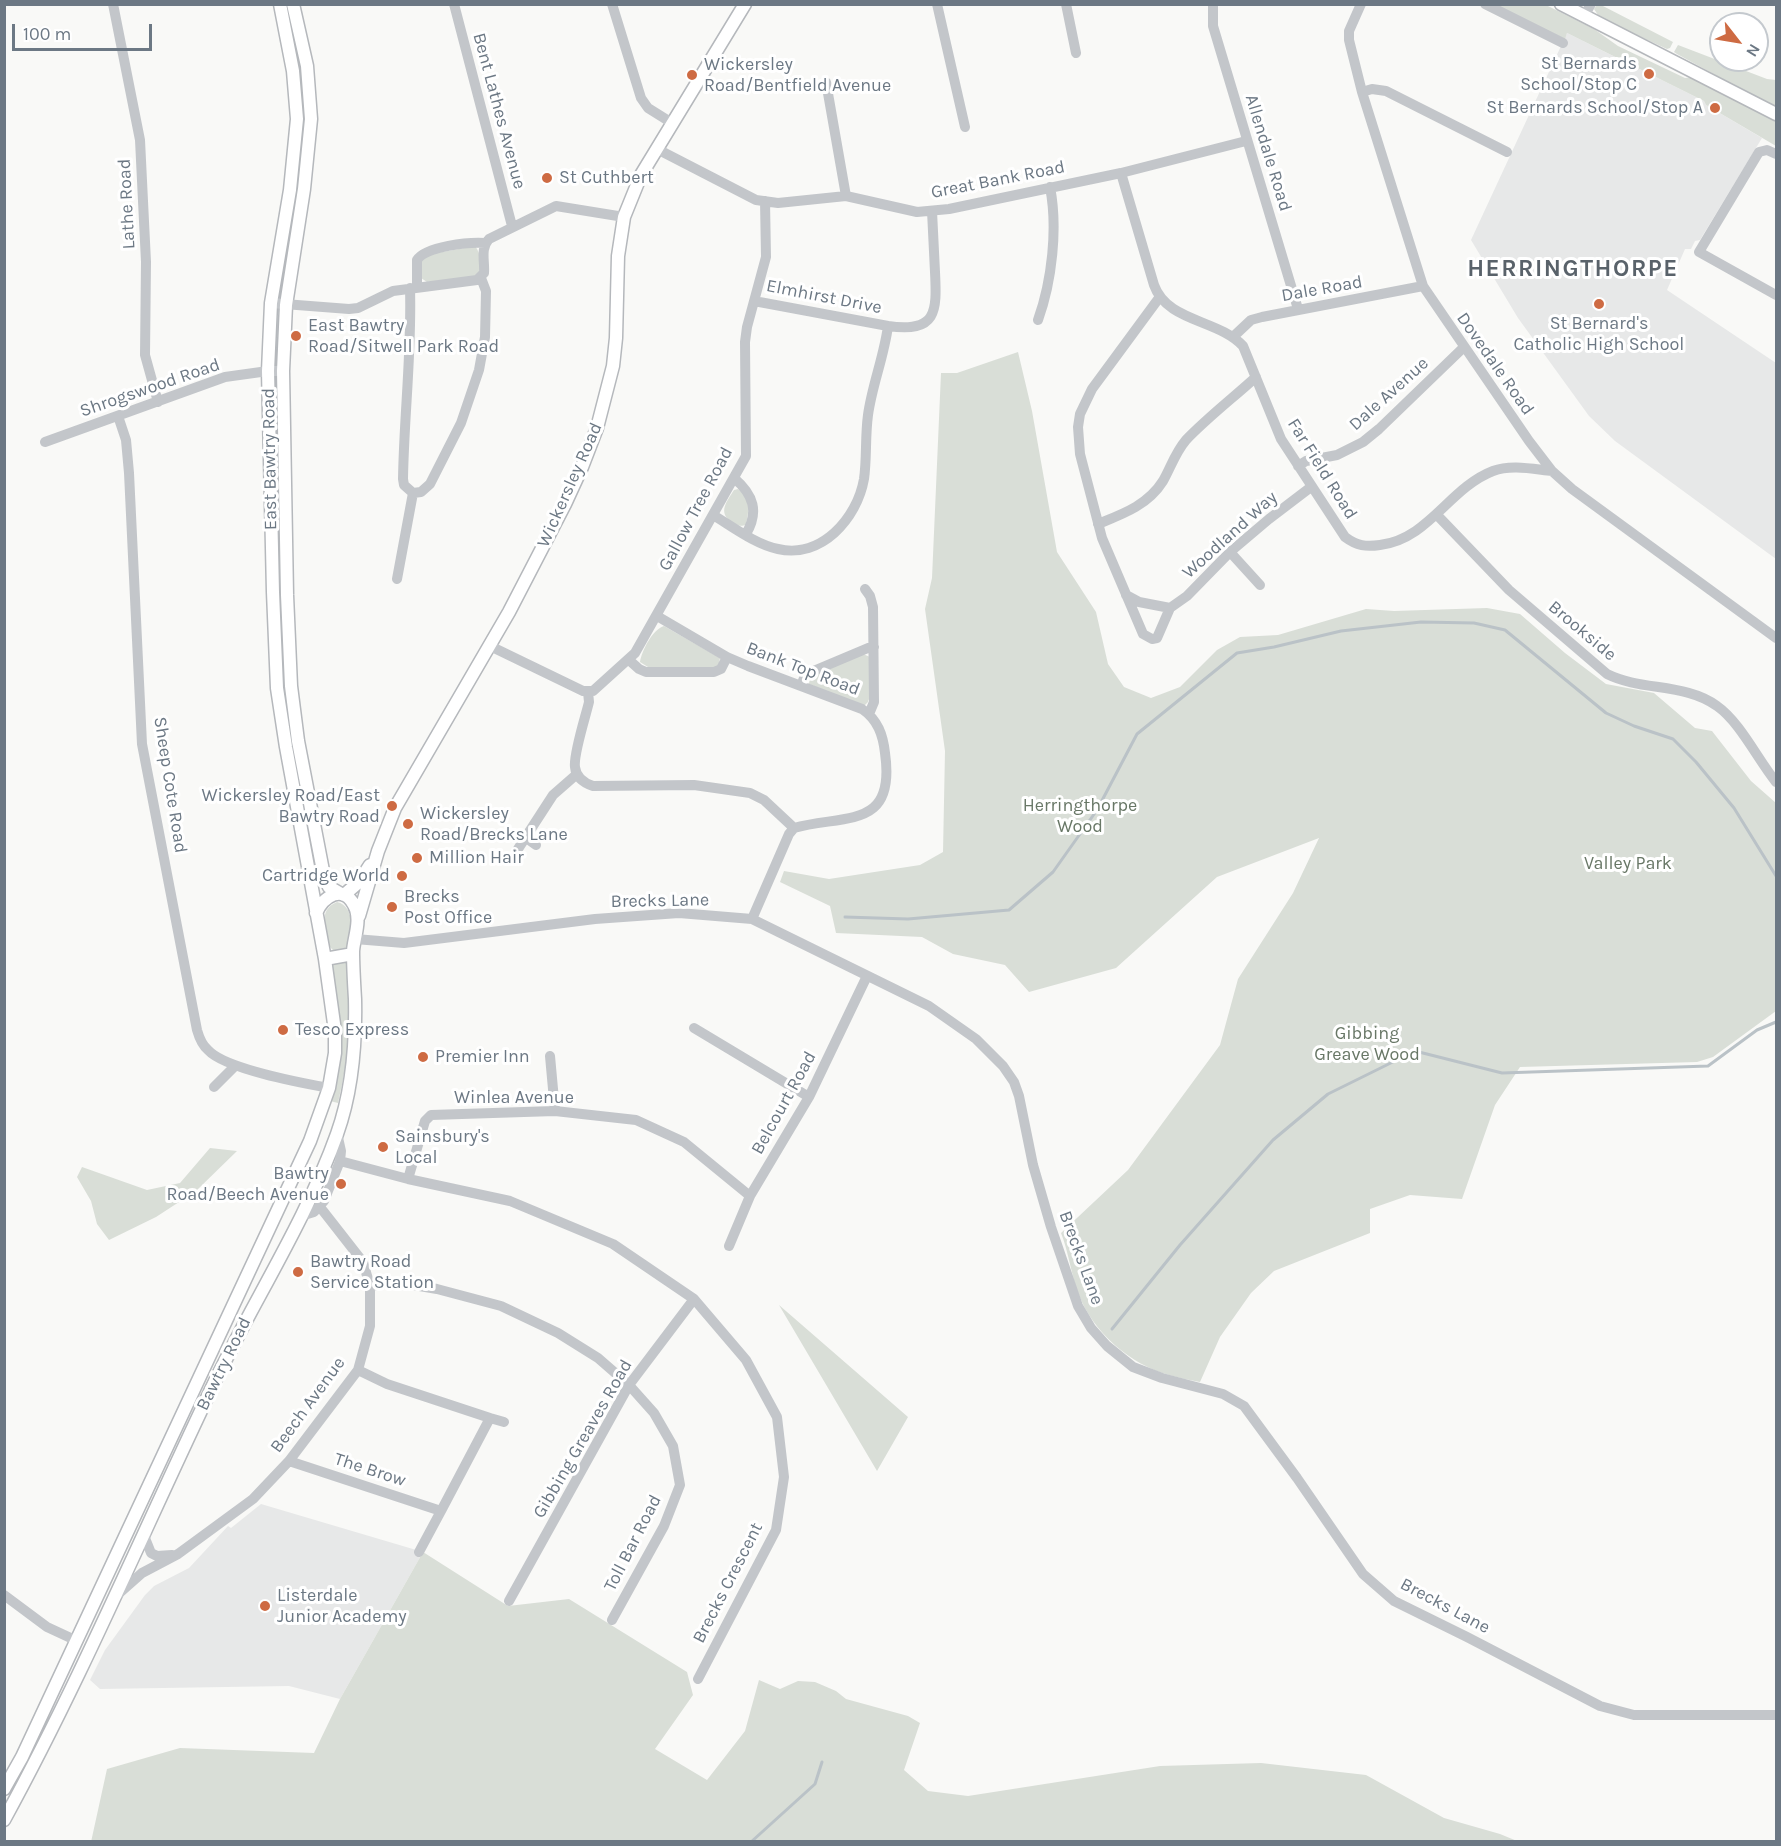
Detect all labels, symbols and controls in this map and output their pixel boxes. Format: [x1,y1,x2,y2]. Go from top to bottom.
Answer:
scale bar [15,12,154,50]
north arrow [1709,12,1769,72]
text: 100 m [23,23,71,45]
street label: Bent Lathes Avenue [468,31,530,191]
text: N [1742,41,1764,60]
place label: St Bernards School/Stop C [1520,53,1637,96]
place label: Wickersley Road/Bentfield Avenue [704,54,891,97]
marker: St Bernards School/Stop C [1642,67,1656,81]
marker: Wickersley Road/Bentfield Avenue [685,68,699,82]
street label: Allendale Road [1240,92,1296,214]
place label: St Bernards School/Stop A [1486,97,1703,119]
marker: St Bernards School/Stop A [1708,101,1722,115]
street label: Great Bank Road [929,156,1067,204]
street label: Lathe Road [114,158,140,250]
place label: St Cuthbert [559,167,654,189]
marker: St Cuthbert [540,171,554,185]
district label: HERRINGTHORPE [1467,255,1679,283]
street label: Dale Road [1280,271,1364,307]
street label: Elmhirst Drive [764,275,884,319]
marker: St Bernard's Catholic High School [1592,297,1606,311]
street label: Dovedale Road [1452,308,1538,420]
place label: St Bernard's Catholic High School [1514,313,1684,356]
place label: East Bawtry Road/Sitwell Park Road [308,315,499,358]
marker: East Bawtry Road/Sitwell Park Road [289,329,303,343]
street label: Dale Avenue [1345,353,1433,435]
street label: Shrogswood Road [77,354,223,422]
street label: East Bawtry Road [258,388,282,530]
street label: Far Field Road [1282,414,1362,524]
street label: Wickersley Road [533,419,607,551]
street label: Gallow Tree Road [654,443,738,575]
street label: Woodland Way [1178,487,1282,583]
street label: Brookside [1544,596,1620,666]
street label: Bank Top Road [743,637,863,701]
street label: Sheep Cote Road [149,715,191,855]
place label: Wickersley Road/East Bawtry Road [202,785,380,828]
park label: Herringthorpe Wood [1023,795,1137,838]
marker: Wickersley Road/East Bawtry Road [385,799,399,813]
place label: Wickersley Road/Brecks Lane [420,803,568,846]
marker: Wickersley Road/Brecks Lane [401,817,415,831]
place label: Million Hair [429,847,524,869]
marker: Million Hair [410,851,424,865]
park label: Valley Park [1584,853,1672,875]
place label: Cartridge World [262,865,390,887]
marker: Cartridge World [395,869,409,883]
place label: Brecks Post Office [404,886,492,928]
street label: Brecks Lane [611,889,709,913]
marker: Brecks Post Office [385,900,399,914]
place label: Tesco Express [295,1019,409,1041]
marker: Tesco Express [276,1023,290,1037]
park label: Gibbing Greave Wood [1314,1023,1420,1066]
place label: Premier Inn [435,1046,530,1068]
street label: Belcourt Road [747,1048,821,1158]
marker: Premier Inn [416,1050,430,1064]
street label: Winlea Avenue [454,1087,574,1109]
place label: Sainsbury's Local [395,1126,490,1168]
marker: Sainsbury's Local [376,1140,390,1154]
place label: Bawtry Road/Beech Avenue [166,1163,329,1206]
marker: Bawtry Road/Beech Avenue [334,1177,348,1191]
street label: Brecks Lane [1054,1208,1108,1308]
place label: Bawtry Road Service Station [310,1251,434,1294]
marker: Bawtry Road Service Station [291,1265,305,1279]
street label: Bawtry Road [192,1314,256,1414]
street label: Beech Avenue [266,1353,350,1457]
street label: Gibbing Greaves Road [529,1356,637,1522]
street label: The Brow [331,1448,409,1492]
street label: Toll Bar Road [600,1491,666,1595]
street label: Brecks Crescent [688,1519,768,1647]
street label: Brecks Lane [1396,1573,1494,1639]
place label: Listerdale Junior Academy [277,1585,407,1628]
marker: Listerdale Junior Academy [258,1599,272,1613]

